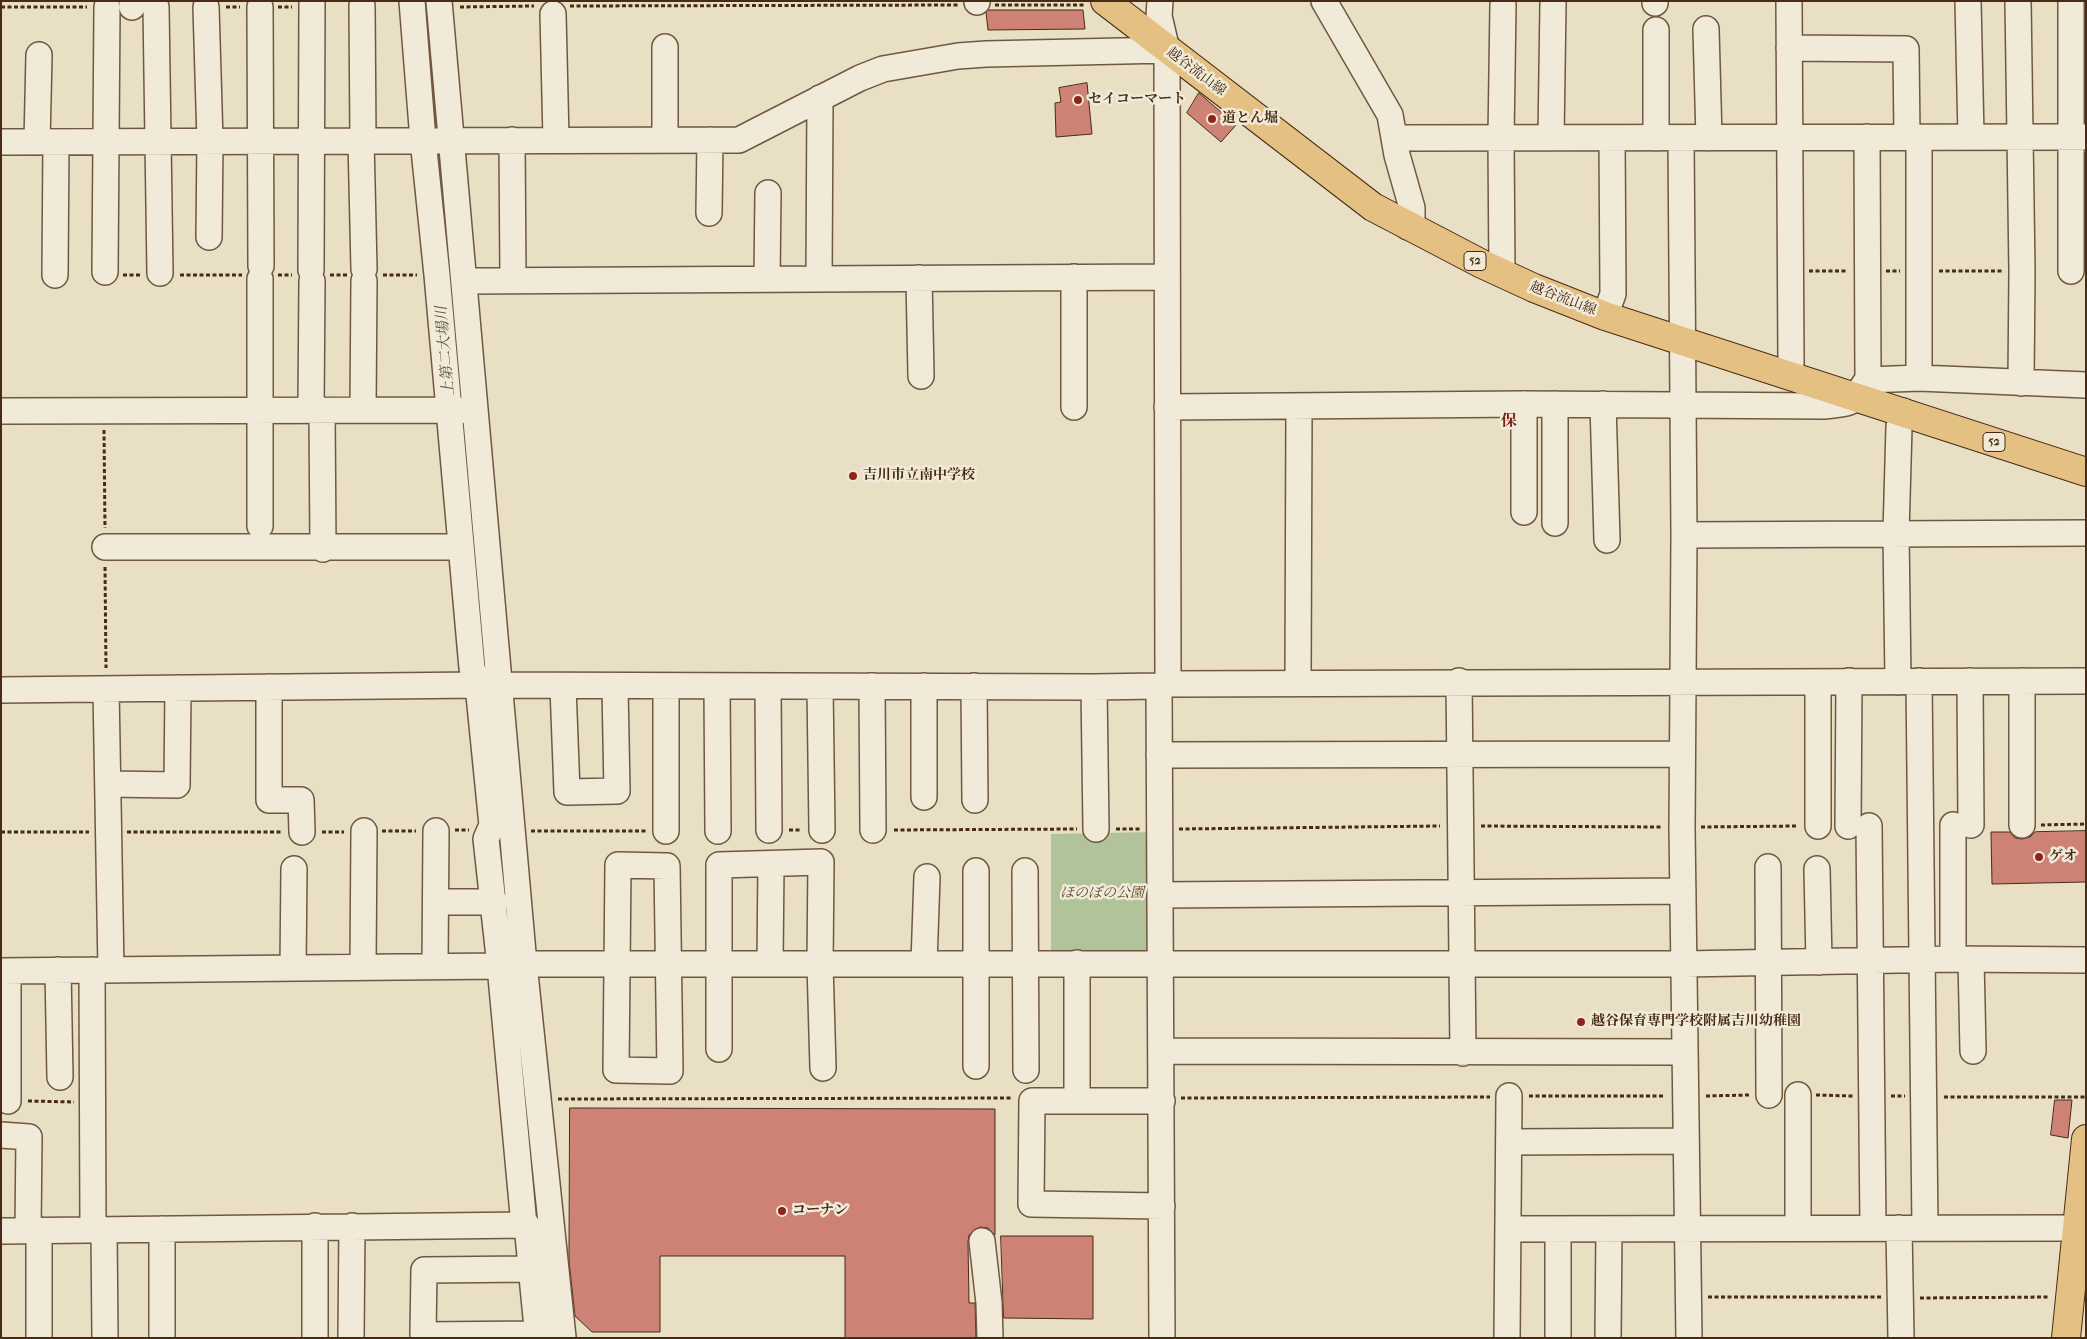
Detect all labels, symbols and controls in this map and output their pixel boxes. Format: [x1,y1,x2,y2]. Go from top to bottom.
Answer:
street label: 越谷流山線 [1163,44,1229,100]
place label: セイコーマート [1088,92,1186,108]
marker: セイコーマート [1072,94,1084,106]
place label: 道とん堀 [1222,111,1278,127]
marker: 道とん堀 [1206,113,1218,125]
road number: 52 [1464,252,1486,270]
street label: 越谷流山線 [1527,279,1599,319]
water label: 上第二大場川 [433,305,459,397]
district label: 保 [1501,412,1517,432]
road number: 52 [1983,432,2005,452]
place label: 吉川市立南中学校 [863,468,975,484]
marker: 吉川市立南中学校 [847,470,859,482]
place label: ゲオ [2049,849,2077,865]
marker: ゲオ [2033,851,2045,863]
park label: ほのぼの公園 [1060,886,1144,902]
place label: 越谷保育専門学校附属吉川幼稚園 [1591,1014,1801,1030]
marker: 越谷保育専門学校附属吉川幼稚園 [1575,1016,1587,1028]
place label: コーナン [792,1203,848,1219]
marker: コーナン [776,1205,788,1217]

